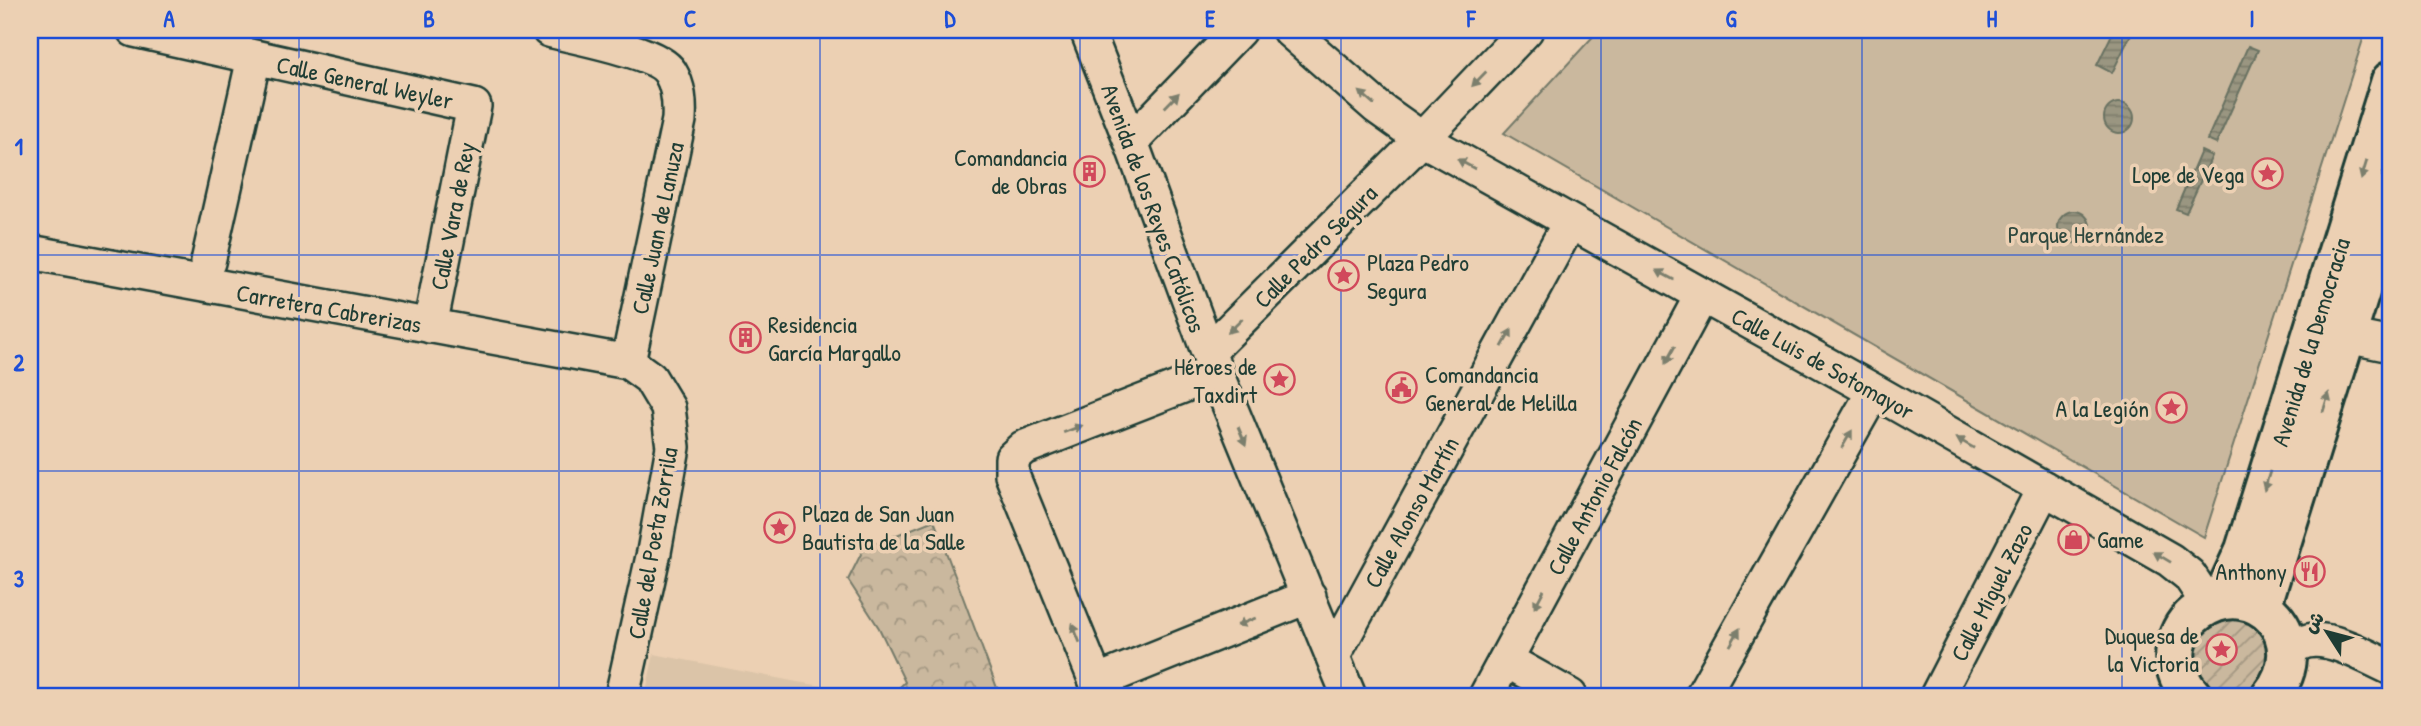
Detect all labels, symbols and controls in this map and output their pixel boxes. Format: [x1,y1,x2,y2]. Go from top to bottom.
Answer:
text: A [163,3,175,34]
text: B [423,3,435,34]
text: C [684,3,696,34]
text: D [945,3,957,34]
text: E [1205,3,1216,34]
text: F [1466,3,1477,34]
text: G [1725,3,1737,34]
text: H [1987,3,1998,34]
text: I [2249,3,2255,34]
street label: Calle General Weyler [274,48,456,116]
one-way arrow [1471,70,1487,87]
street label: Avenida de los Reyes Católicos [1094,79,1214,337]
one-way arrow [1358,90,1376,106]
one-way arrow [1164,92,1180,109]
text: 1 [15,131,23,162]
street label: Calle Vara de Rey [422,139,482,293]
street label: Calle Juan de Lanuza [623,139,691,317]
place label: Comandancia de Obras [954,141,1067,201]
building icon: Comandancia de Obras [1073,154,1107,188]
place icon: Lope de Vega [2250,157,2284,191]
one-way arrow [1456,158,1476,170]
place label: Lope de Vega [2132,158,2244,190]
one-way arrow [2358,160,2368,181]
street label: Calle Pedro Segura [1246,177,1384,315]
park label: Parque Hernández [2008,218,2164,250]
street label: Avenida de la Democracia [2263,234,2357,450]
place label: Plaza Pedro Segura [1367,246,1469,306]
place icon: Plaza Pedro Segura [1327,259,1361,293]
one-way arrow [1654,269,1674,281]
street label: Carretera Cabrerizas [234,276,424,340]
street label: Calle Luis de Sotomayor [1726,299,1920,427]
place label: Residencia García Margallo [768,308,901,368]
one-way arrow [1226,317,1243,334]
building icon: Residencia García Margallo [728,321,762,355]
one-way arrow [1501,328,1512,348]
one-way arrow [1664,346,1676,365]
text: 2 [14,347,25,378]
place label: Héroes de Taxdirt [1174,350,1258,410]
place label: Comandancia General de Melilla [1425,358,1577,418]
place icon: Héroes de Taxdirt [1263,363,1297,397]
public building icon: Comandancia General de Melilla [1385,371,1419,405]
place icon: A la Legión [2155,391,2189,425]
one-way arrow [2321,391,2332,412]
place label: A la Legión [2055,392,2149,424]
street label: Calle Antonio Falcón [1539,411,1649,581]
one-way arrow [1062,423,1083,434]
one-way arrow [1237,426,1248,447]
one-way arrow [1841,429,1853,448]
street label: Calle Alonso Martín [1356,431,1466,593]
one-way arrow [1955,437,1975,449]
street label: Calle del Poeta Zorrila [619,445,685,641]
one-way arrow [2261,470,2271,491]
place label: Plaza de San Juan Bautista de la Salle [802,497,966,557]
place icon: Plaza de San Juan Bautista de la Salle [762,510,796,544]
street label: Calle Miguel Zazo [1942,517,2040,666]
shop icon: Game [2057,522,2091,556]
place label: Game [2097,523,2144,555]
one-way arrow [2153,550,2172,563]
restaurant icon: Anthony [2293,554,2327,588]
place label: Anthony [2215,555,2287,587]
text: 3 [14,563,24,594]
one-way arrow [1533,589,1544,609]
north arrow [2292,596,2362,666]
text: ش [2297,606,2330,638]
one-way arrow [1235,616,1256,627]
place label: Duquesa de la Victoria [2105,619,2199,679]
one-way arrow [1071,622,1082,643]
one-way arrow [1729,627,1741,646]
place icon: Duquesa de la Victoria [2205,632,2239,666]

